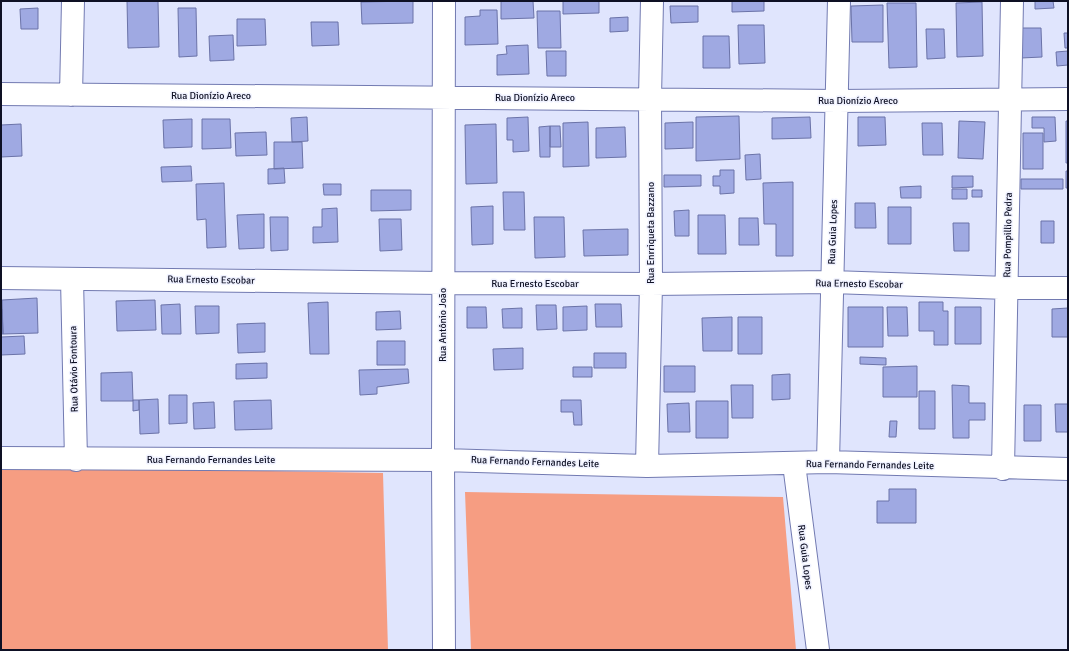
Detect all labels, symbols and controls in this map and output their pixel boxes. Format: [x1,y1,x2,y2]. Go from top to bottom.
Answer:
street label: Rua Dionízio Areco [171,90,251,102]
street label: Rua Dionízio Areco [495,92,575,104]
street label: Rua Dionízio Areco [818,95,898,107]
street label: Rua Enrriqueta Bazzano [645,182,657,284]
street label: Rua Pompillio Pedra [1001,192,1015,278]
street label: Rua Guia Lopes [826,199,840,265]
street label: Rua Ernesto Escobar [167,273,255,287]
street label: Rua Ernesto Escobar [815,277,903,291]
street label: Rua Ernesto Escobar [491,278,579,290]
street label: Rua Antônio João [437,288,449,362]
street label: Rua Otávio Fontoura [67,326,81,412]
street label: Rua Fernando Fernandes Leite [147,454,275,466]
street label: Rua Fernando Fernandes Leite [471,454,599,470]
street label: Rua Fernando Fernandes Leite [806,458,934,472]
street label: Rua Guia Lopes [795,524,815,591]

